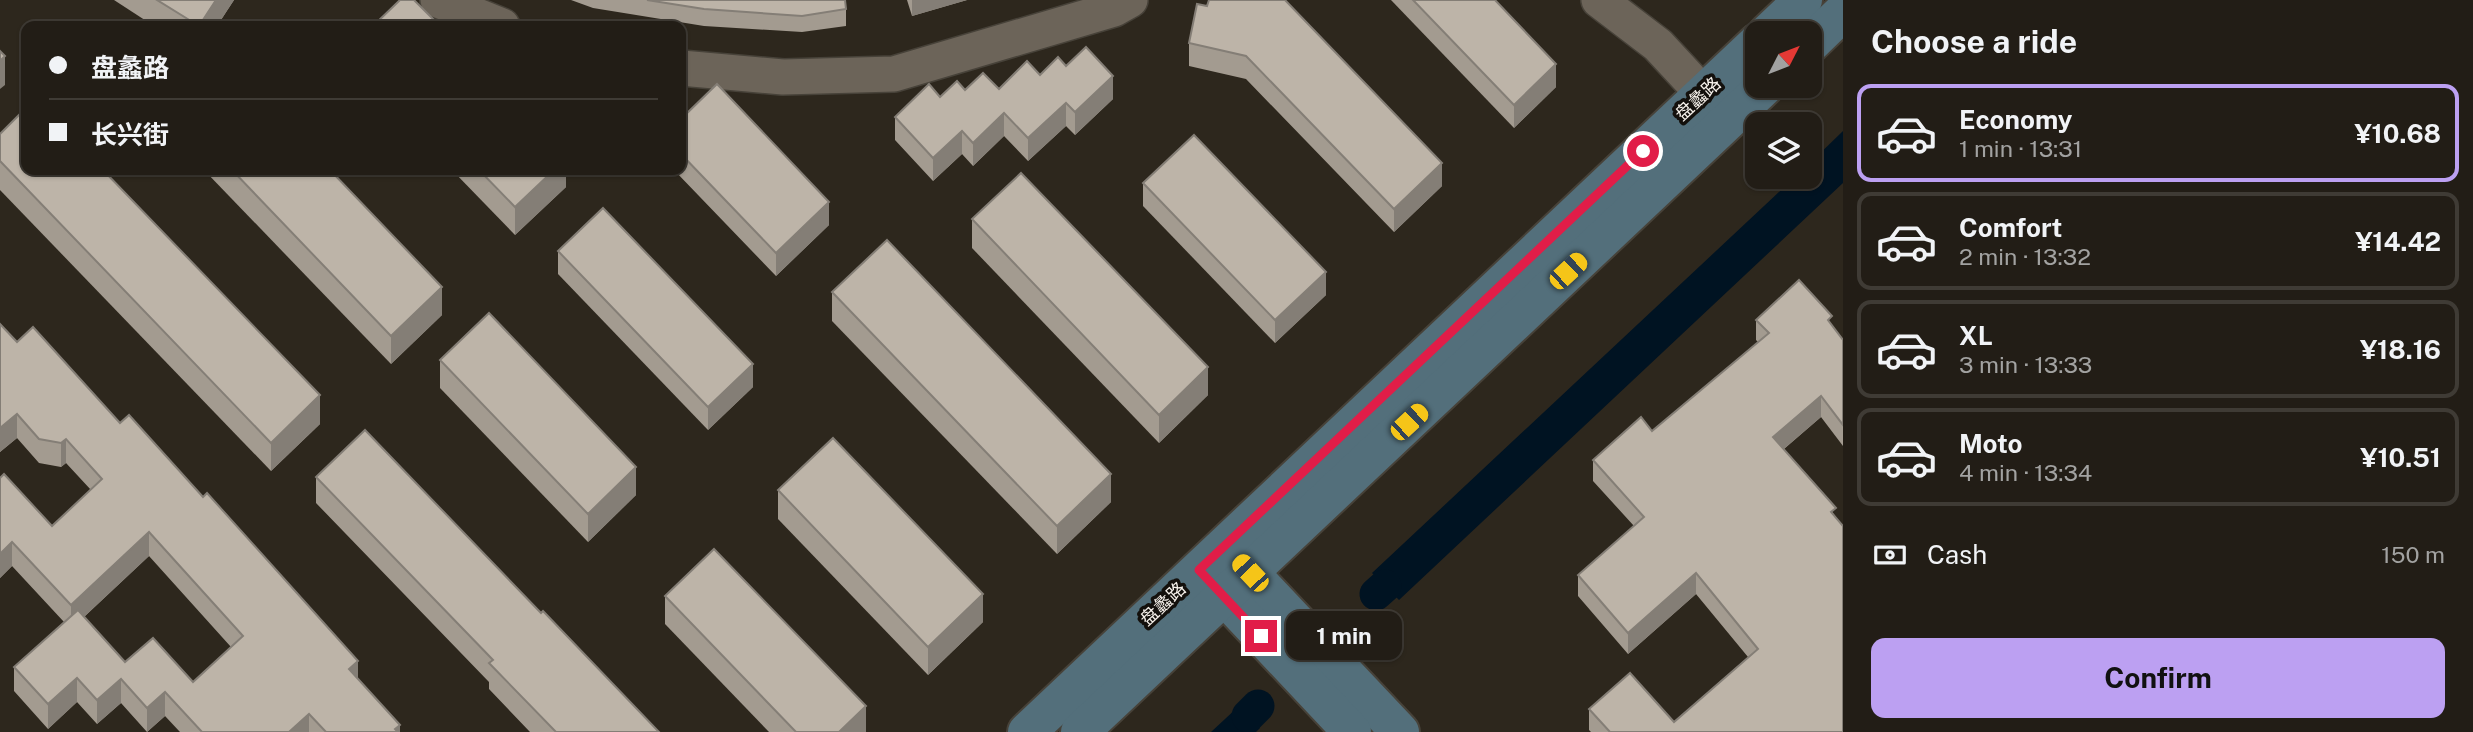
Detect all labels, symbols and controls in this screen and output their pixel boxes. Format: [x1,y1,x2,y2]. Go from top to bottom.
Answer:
north arrow [1745,21,1822,98]
map controls [1745,21,1822,189]
text: Choose a ride [1871,23,2077,60]
text: 盘蠡路 [91,52,169,83]
street label: 盘蠡路 [1671,73,1725,125]
icon: car [1875,102,1938,165]
text: Economy [1959,104,2072,135]
button: layers [1745,112,1822,189]
text: ¥10.68 [2354,118,2441,149]
text: 长兴街 [91,119,169,150]
route start [1627,135,1659,167]
text: 1 min · 13:31 [1959,135,2082,162]
icon: car [1875,210,1938,273]
text: Comfort [1959,212,2062,243]
text: ¥14.42 [2355,226,2441,257]
text: 2 min · 13:32 [1959,243,2091,270]
car [1546,249,1591,293]
icon: car [1875,318,1938,381]
text: XL [1959,320,1993,351]
text: ¥18.16 [2360,334,2441,365]
text: 3 min · 13:33 [1959,351,2092,378]
car [1387,400,1432,444]
icon: car [1875,426,1938,489]
text: Moto [1959,428,2022,459]
text: ¥10.51 [2360,442,2441,473]
text: 4 min · 13:34 [1959,459,2092,486]
icon: cash [1871,536,1909,574]
text: Cash [1927,539,1987,570]
text: 150 m [2381,541,2445,568]
car [1228,550,1273,596]
street label: 盘蠡路 [1136,578,1190,630]
callout: 1 min [1286,612,1401,660]
route end [1245,620,1277,652]
text: 1 min [1316,622,1372,649]
button: Confirm [1871,638,2445,718]

